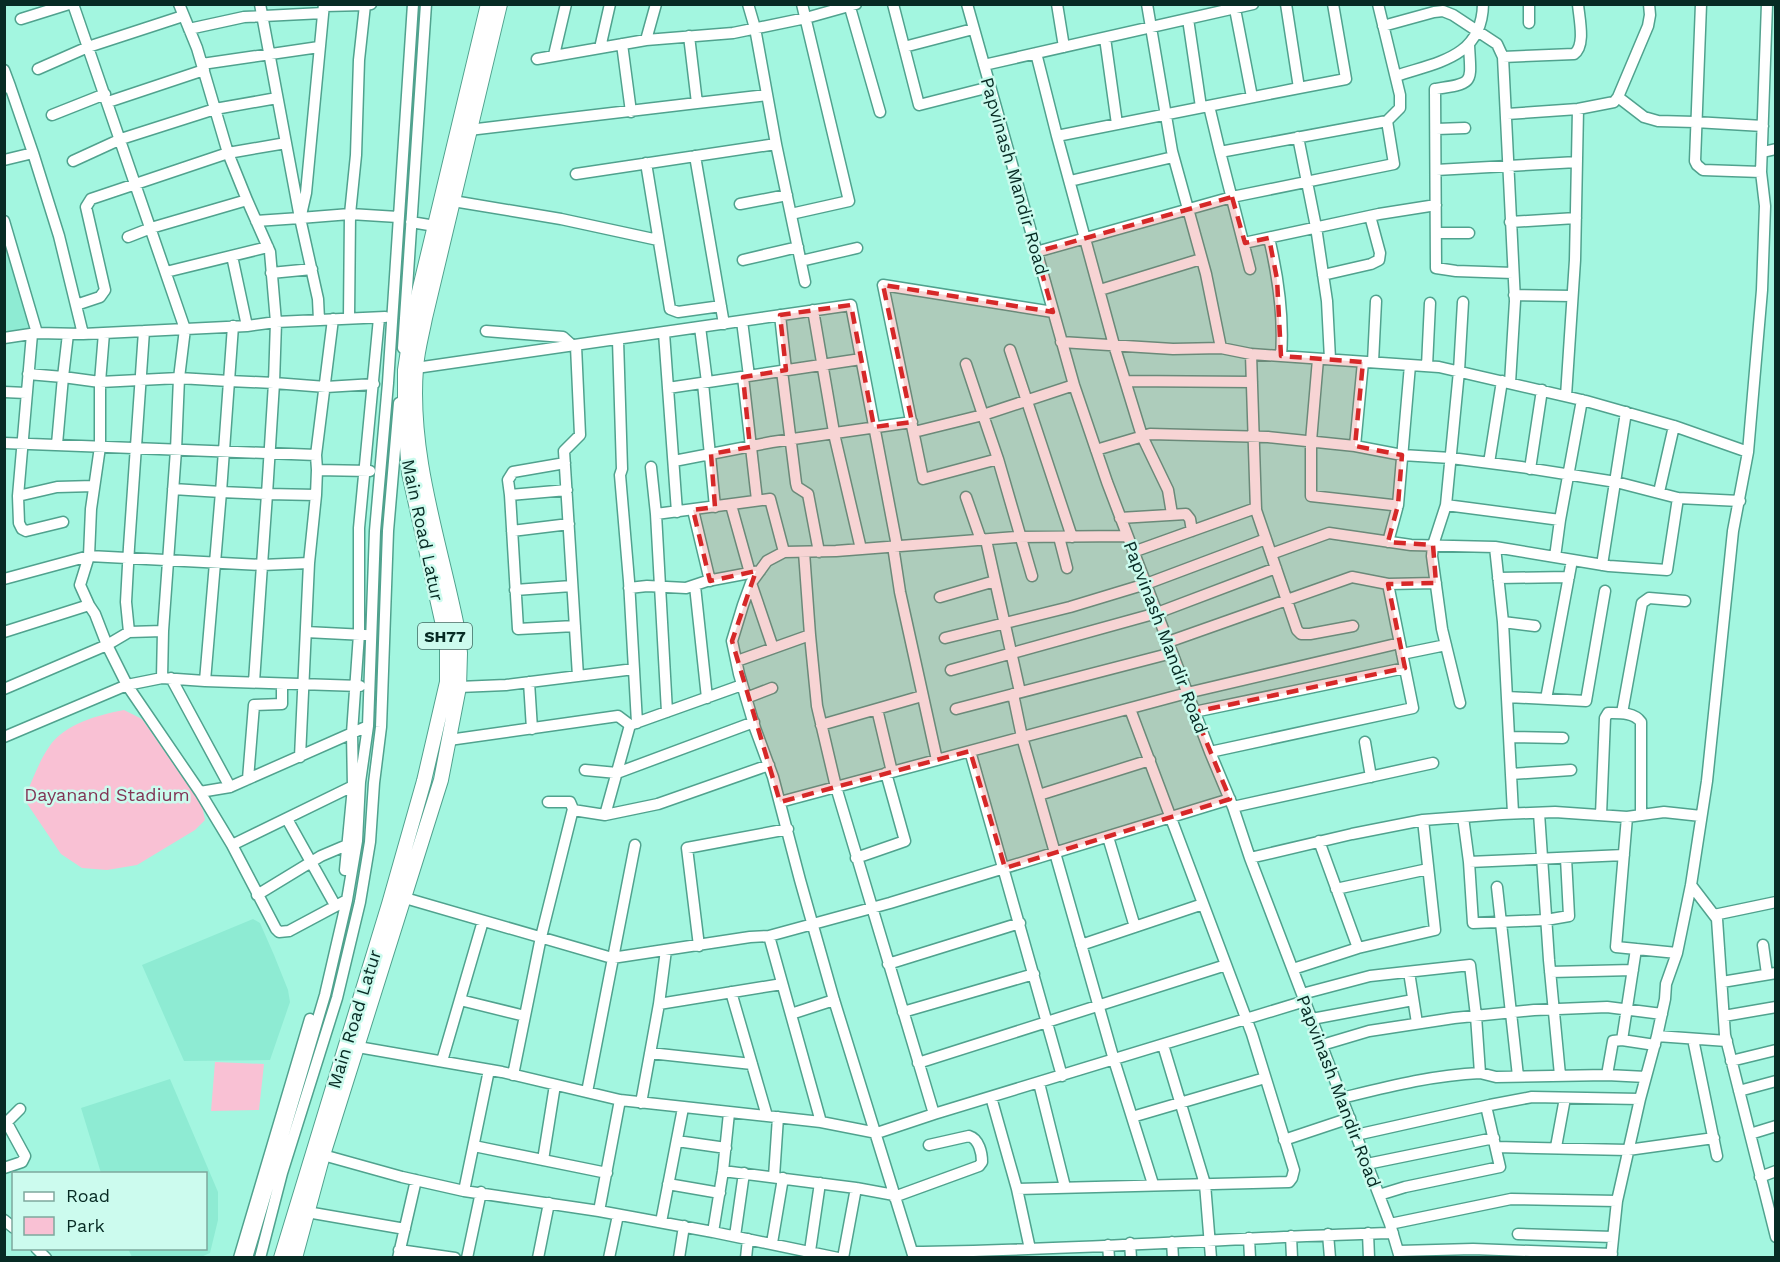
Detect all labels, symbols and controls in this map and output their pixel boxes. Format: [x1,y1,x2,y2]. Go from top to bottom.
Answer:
street label: Papvinash Mandir Road [977,75,1053,277]
street label: Main Road Latur [398,457,448,603]
street label: Papvinash Mandir Road [1120,538,1212,736]
road number: SH77 [418,623,472,649]
park label: Dayanand Stadium [24,784,190,805]
street label: Main Road Latur [323,947,385,1091]
street label: Papvinash Mandir Road [1293,992,1385,1190]
legend [12,1172,207,1250]
text: Road [66,1185,110,1206]
text: Park [66,1215,105,1236]

